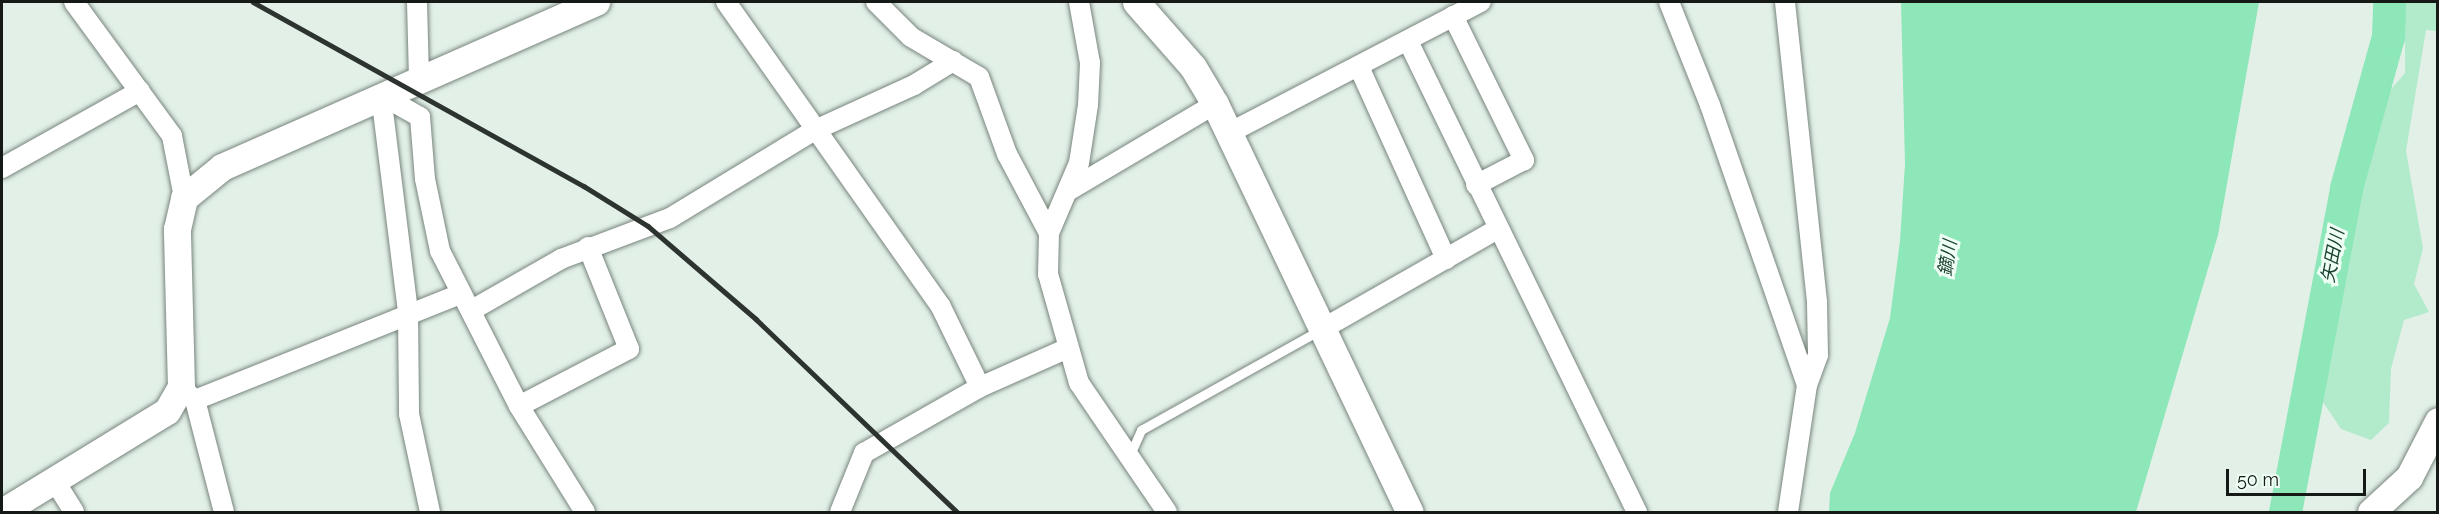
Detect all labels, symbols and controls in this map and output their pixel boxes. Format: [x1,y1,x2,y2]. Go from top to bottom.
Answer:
water label: 矢田川 [2317,227,2349,285]
water label: 鏑川 [1935,239,1961,277]
scale bar [2229,457,2368,495]
text: 50 m [2237,469,2279,490]

